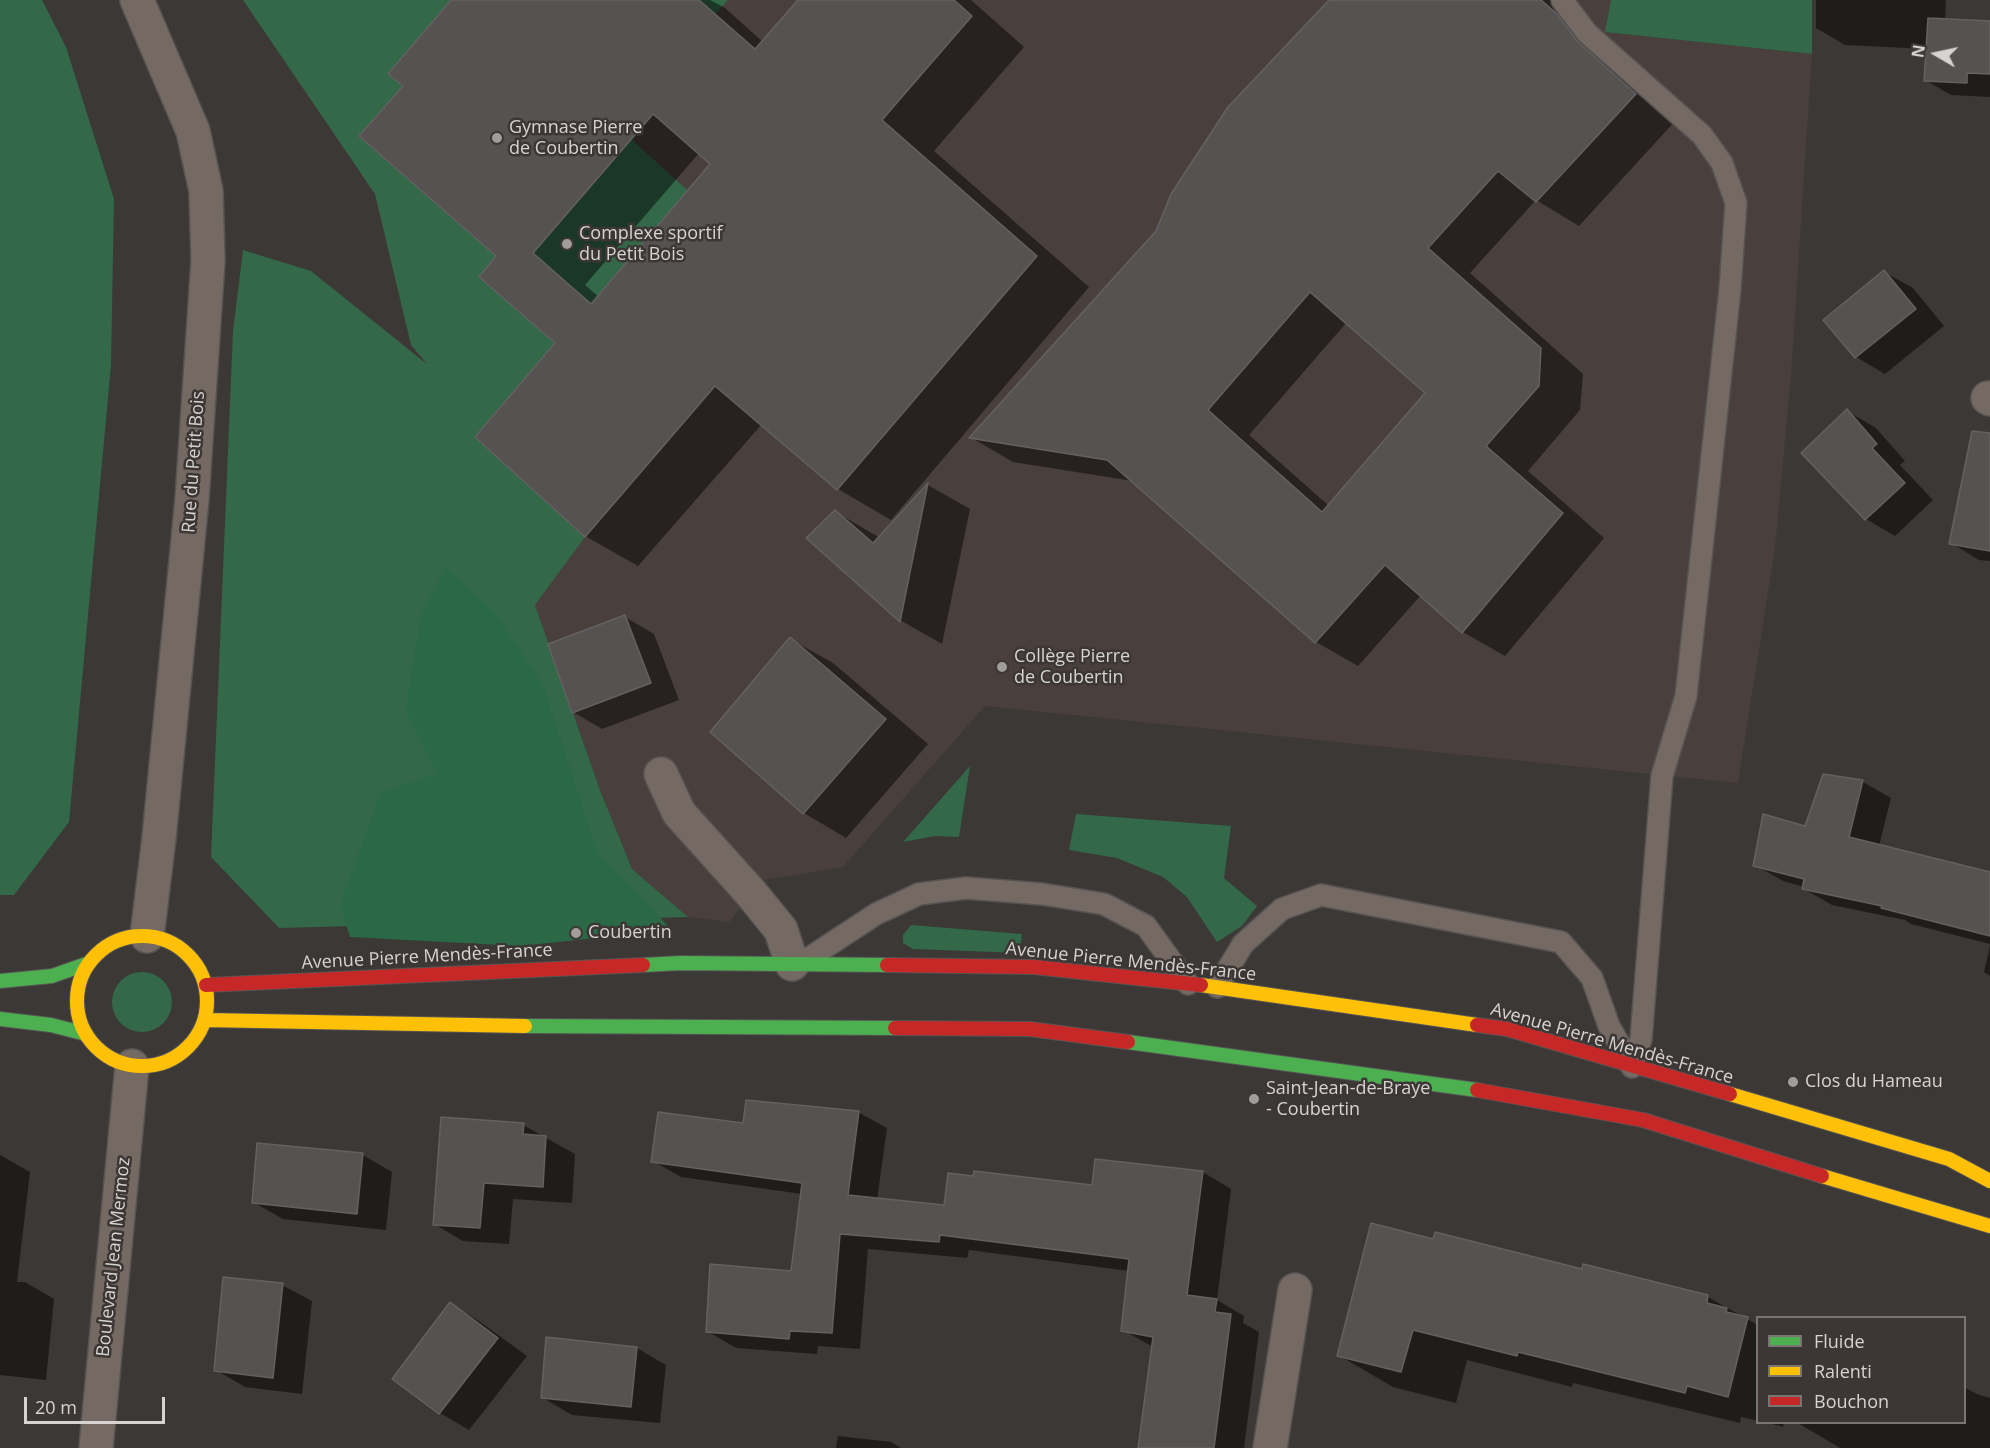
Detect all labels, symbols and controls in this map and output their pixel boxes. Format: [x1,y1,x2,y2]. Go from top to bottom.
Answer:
north arrow [1906,24,1966,84]
text: N [1906,43,1930,59]
place label: Gymnase Pierre de Coubertin [509,117,642,160]
marker: Gymnase Pierre de Coubertin [490,131,504,145]
place label: Complexe sportif du Petit Bois [579,223,722,266]
marker: Complexe sportif du Petit Bois [560,237,574,251]
street label: Rue du Petit Bois [178,390,210,534]
place label: Collège Pierre de Coubertin [1014,646,1130,688]
marker: Collège Pierre de Coubertin [995,660,1009,674]
place label: Coubertin [588,922,672,944]
marker: Coubertin [569,926,583,940]
street label: Avenue Pierre Mendès-France [1005,938,1257,986]
street label: Avenue Pierre Mendès-France [301,940,553,974]
street label: Avenue Pierre Mendès-France [1488,999,1736,1089]
place label: Clos du Hameau [1805,1071,1943,1093]
marker: Clos du Hameau [1786,1075,1800,1089]
place label: Saint-Jean-de-Braye - Coubertin [1266,1078,1430,1120]
marker: Saint-Jean-de-Braye - Coubertin [1247,1092,1261,1106]
street label: Boulevard Jean Mermoz [93,1156,135,1358]
legend [1756,1316,1966,1424]
text: Fluide [1814,1329,1865,1353]
text: Ralenti [1814,1359,1872,1383]
scale bar [27,1385,168,1423]
text: Bouchon [1814,1389,1889,1413]
text: 20 m [35,1395,77,1419]

